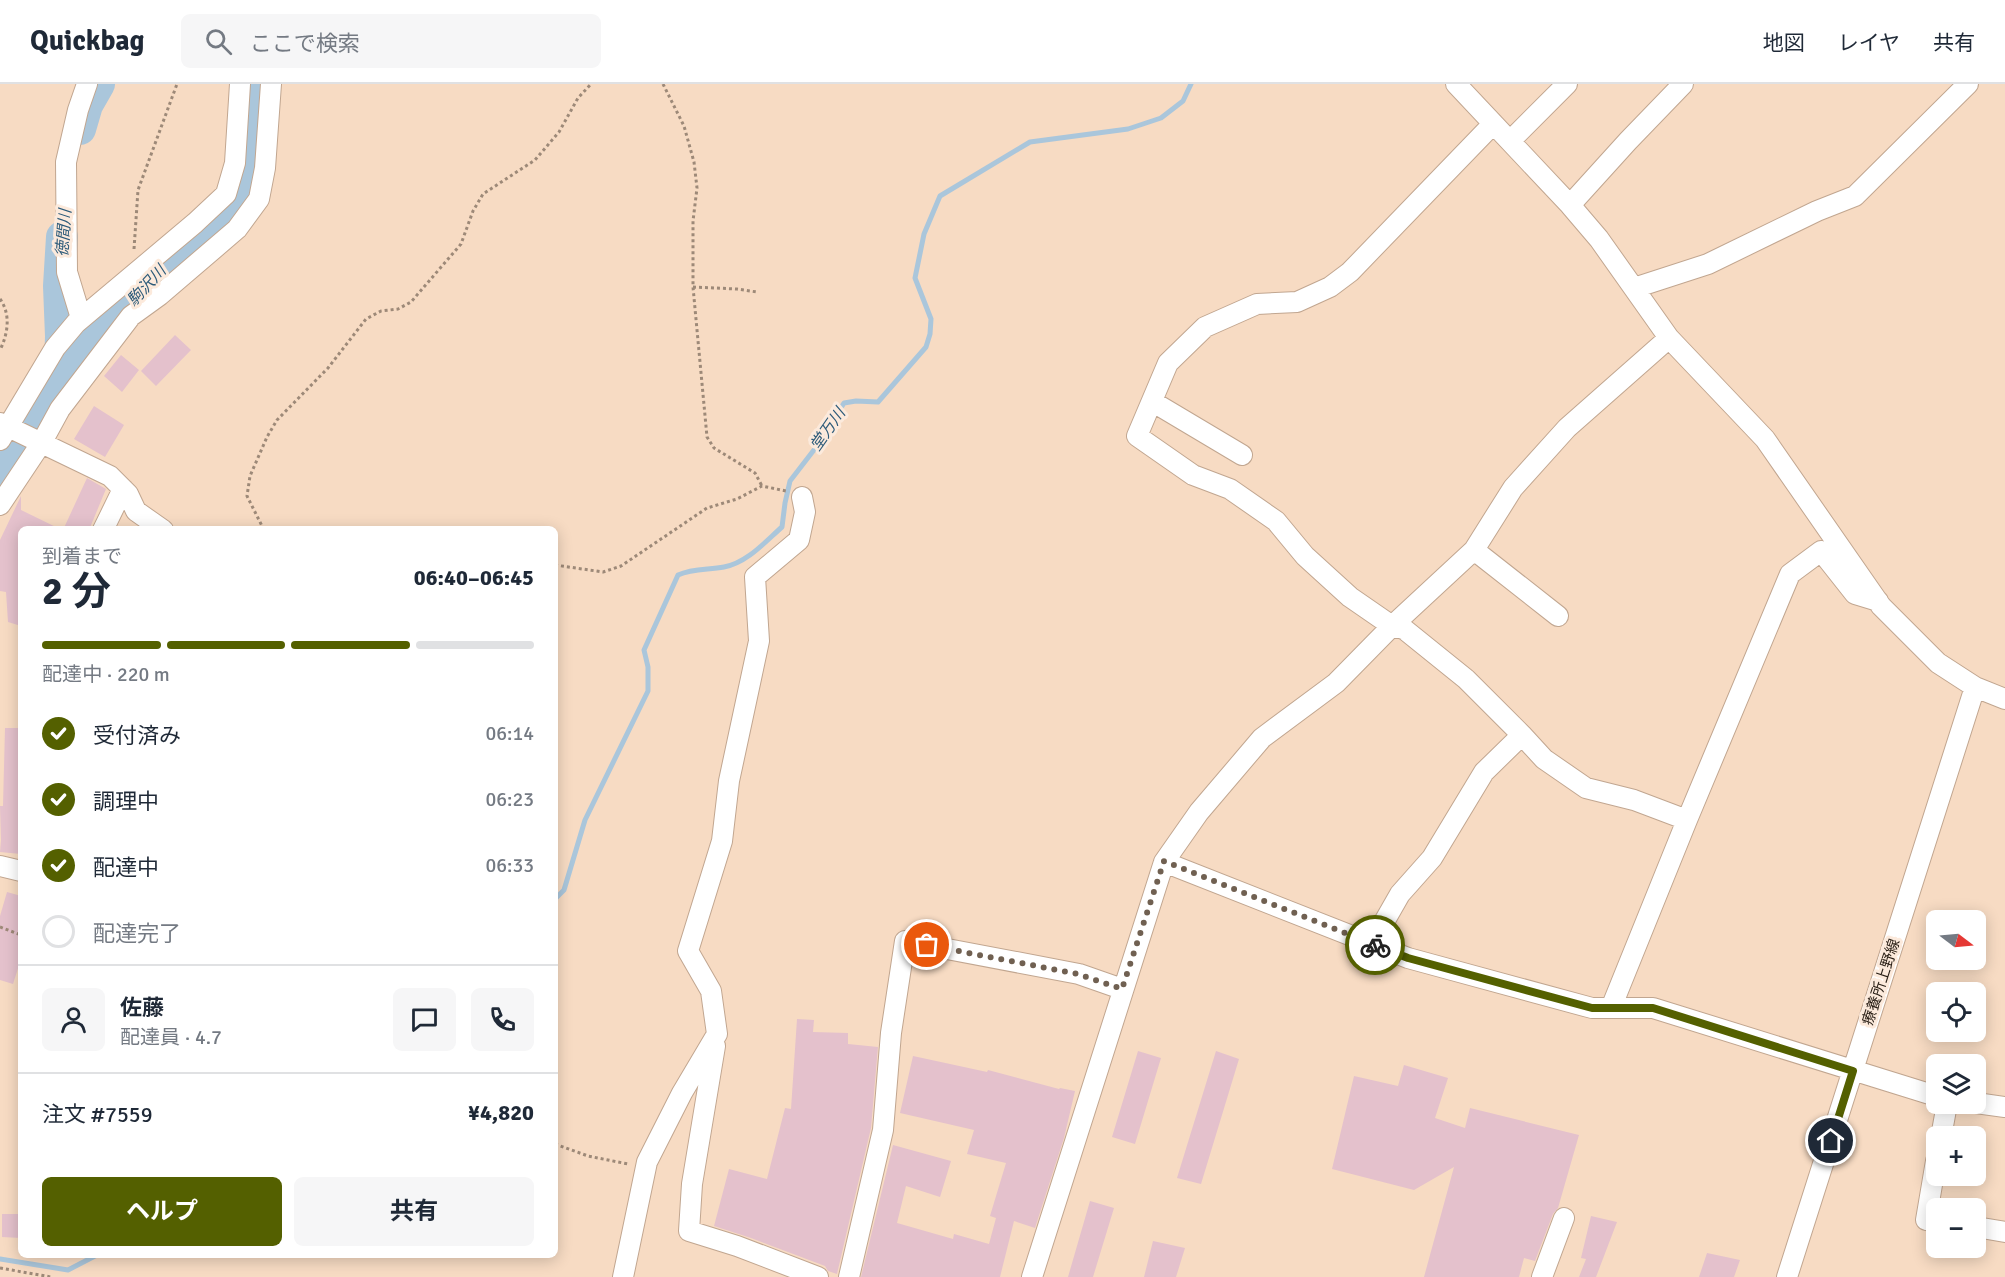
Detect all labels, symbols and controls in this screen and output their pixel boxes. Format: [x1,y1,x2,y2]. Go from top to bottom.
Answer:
search box [181,14,601,68]
text: Quickbag [30,24,145,58]
icon: search [202,25,235,58]
text: ここで検索 [250,30,360,57]
text: 地図 [1763,30,1805,56]
text: レイヤ [1838,30,1900,56]
text: 共有 [1933,30,1975,56]
water label: 徳間川 [52,206,76,258]
water label: 駒沢川 [123,260,172,310]
water label: 堂万川 [806,403,851,455]
text: 到着まで [42,544,122,569]
text: 06:40–06:45 [414,564,534,591]
text: 2 分 [42,567,111,615]
text: 配達中 · 220 m [42,662,170,687]
icon: check [42,717,75,750]
text: 06:14 [485,721,534,746]
text: 受付済み [93,722,181,749]
icon: check [42,783,75,816]
text: 06:23 [485,787,534,812]
text: 調理中 [93,788,159,815]
icon: check [42,849,75,882]
text: 06:33 [485,853,534,878]
text: 配達中 [93,854,159,881]
north arrow [1926,910,1986,970]
map controls [1926,910,1986,1258]
courier [1345,915,1405,975]
pin [901,919,952,970]
text: 配達完了 [93,920,181,947]
icon: bag [910,928,943,961]
icon: bike [1359,929,1392,962]
street label: 療養所上野線 [1859,936,1903,1028]
button: locate [1926,982,1986,1042]
button: person [42,988,105,1051]
button: chat [393,988,456,1051]
button: phone [471,988,534,1051]
text: 佐藤 [120,994,164,1021]
text: 配達員 · 4.7 [120,1025,222,1050]
button: layers [1926,1054,1986,1114]
text: ¥4,820 [468,1099,534,1126]
text: 注文 #7559 [42,1101,153,1128]
pin [1805,1115,1856,1166]
icon: home [1814,1124,1847,1157]
button: + [1926,1126,1986,1186]
button: ヘルプ [42,1177,282,1246]
button: 共有 [294,1177,534,1246]
button: − [1926,1198,1986,1258]

